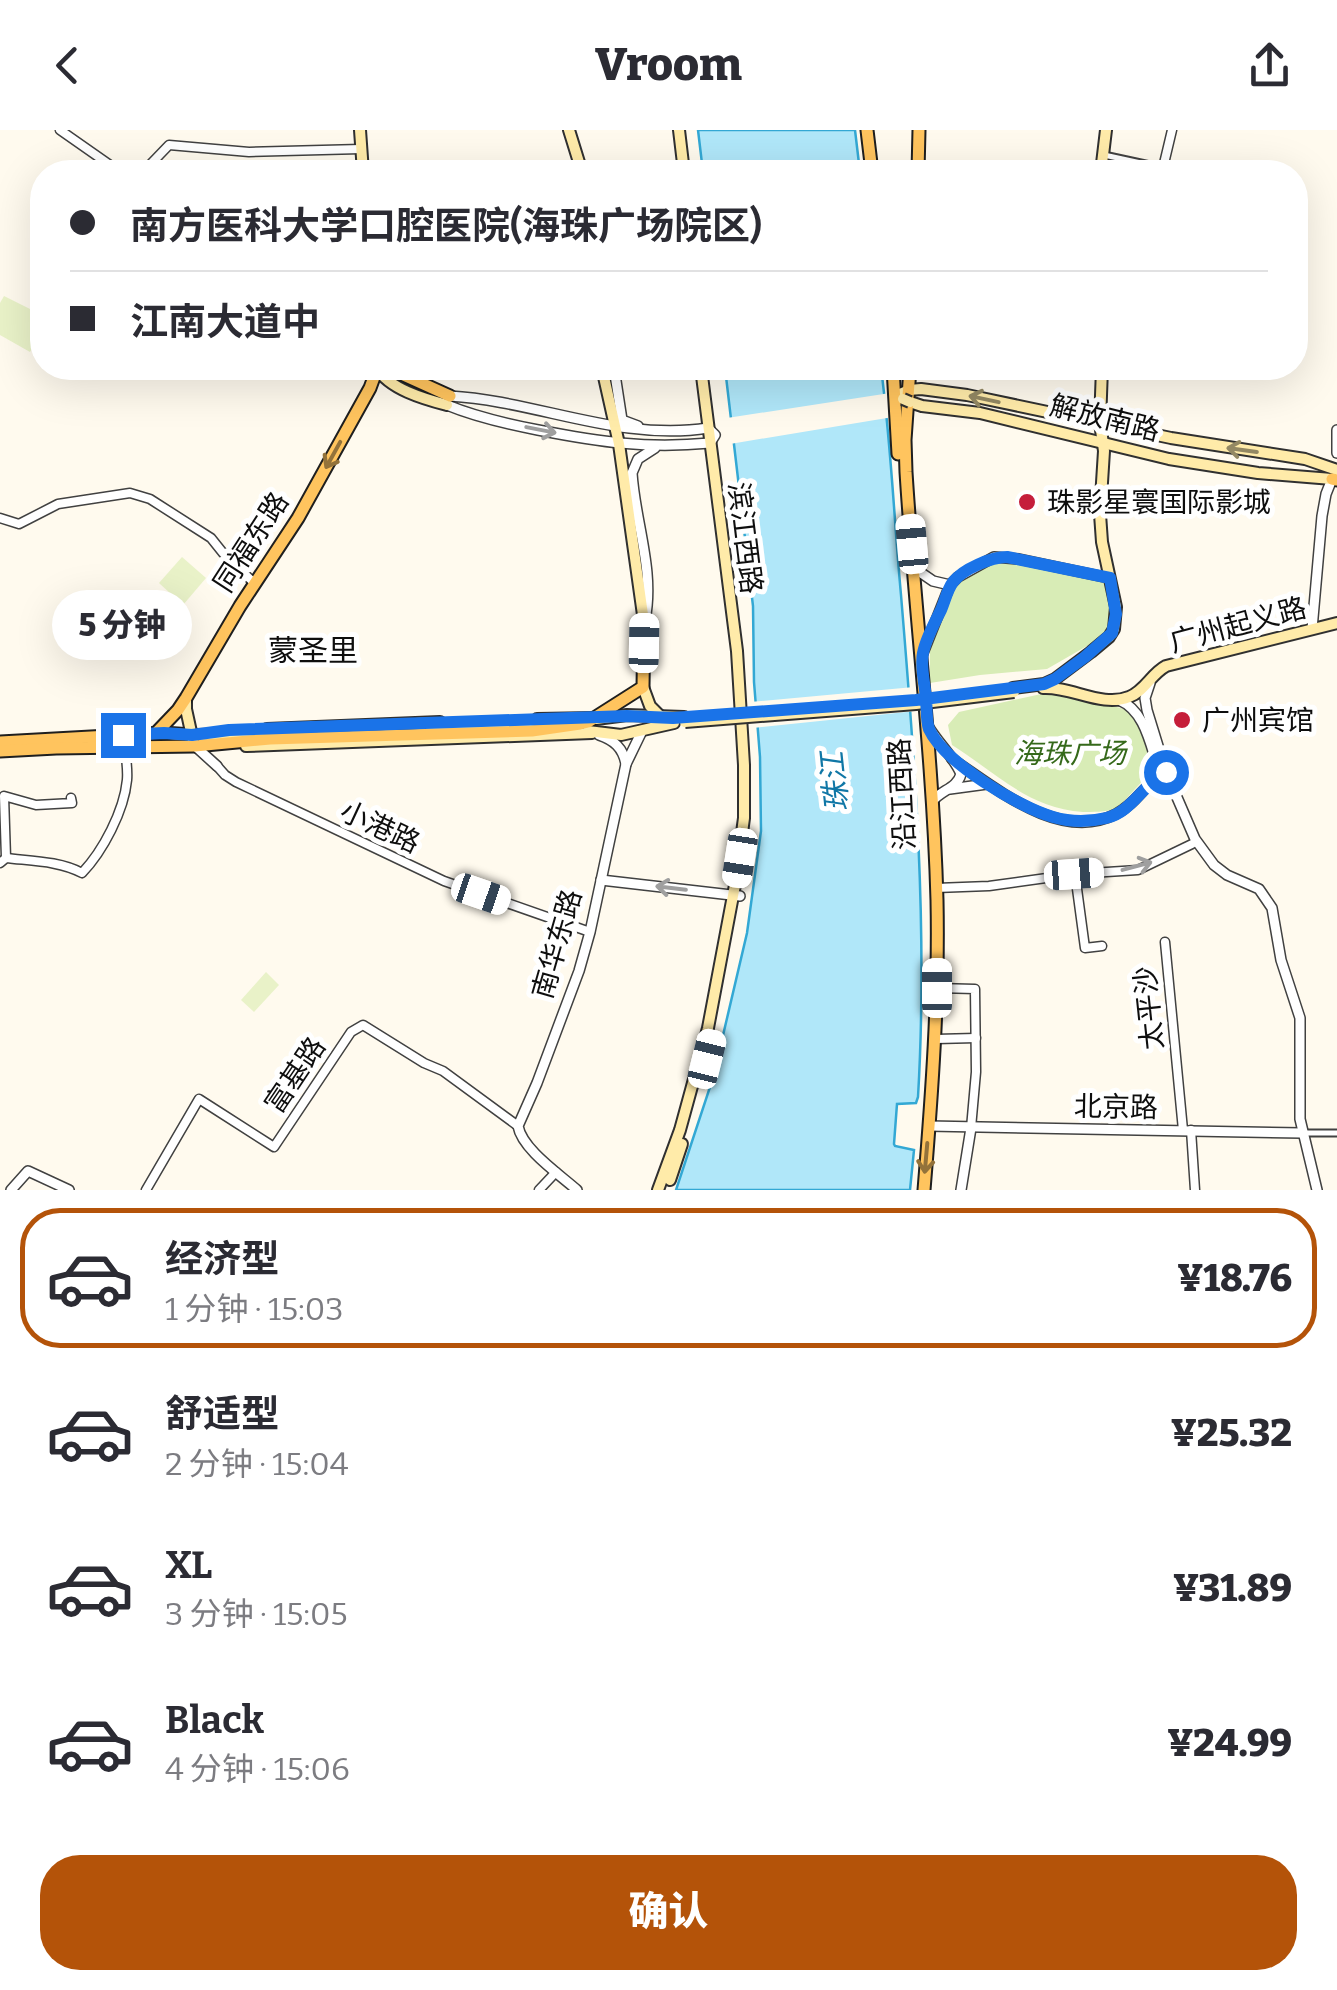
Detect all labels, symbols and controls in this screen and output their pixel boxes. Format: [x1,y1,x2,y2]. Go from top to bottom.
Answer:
icon: back [40,38,95,93]
text: Vroom [595,38,742,92]
icon: share [1242,38,1297,93]
text: 南方医科大学口腔医院(海珠广场院区) [130,203,762,249]
text: 江南大道中 [130,299,320,345]
one-way arrow [969,388,1001,407]
street label: 解放南路 [1047,388,1163,448]
one-way arrow [524,422,556,441]
one-way arrow [323,440,343,470]
one-way arrow [1226,440,1259,458]
street label: 滨江西路 [722,480,768,596]
street label: 同福东路 [207,486,295,598]
place label: 珠影星寰国际影城 [1047,486,1271,519]
marker: 珠影星寰国际影城 [1016,491,1038,513]
car [894,513,930,575]
callout: 5 分钟 [53,590,193,660]
street label: 广州起义路 [1166,591,1310,659]
text: 5 分钟 [78,606,166,644]
car [628,613,660,673]
district label: 蒙圣里 [268,633,358,669]
place label: 广州宾馆 [1202,704,1314,737]
marker: 广州宾馆 [1171,709,1193,731]
route end [101,713,146,758]
street label: 沿江西路 [883,737,921,851]
park label: 海珠广场 [1014,737,1128,770]
water label: 珠江 [814,747,856,814]
route start [1144,750,1189,795]
street label: 小港路 [335,794,425,860]
car [720,826,760,890]
one-way arrow [1121,856,1152,875]
car [1043,857,1105,891]
car [448,870,514,918]
one-way arrow [655,878,687,897]
street label: 南华东路 [526,886,588,1002]
car [922,958,952,1018]
street label: 太平沙 [1128,964,1170,1052]
car [685,1026,729,1092]
street label: 富基路 [258,1031,332,1119]
street label: 北京路 [1074,1090,1158,1124]
one-way arrow [917,1142,936,1174]
icon: car [45,1233,135,1323]
text: 经济型 [165,1236,279,1282]
text: ¥18.76 [1177,1255,1292,1301]
text: 1 分钟 · 15:03 [165,1290,344,1328]
icon: car [45,1388,135,1478]
text: 舒适型 [165,1391,279,1437]
text: ¥25.32 [1171,1410,1292,1456]
text: 2 分钟 · 15:04 [165,1445,348,1483]
text: XL [165,1542,212,1588]
icon: car [45,1543,135,1633]
text: ¥31.89 [1173,1565,1292,1611]
text: 3 分钟 · 15:05 [165,1595,348,1633]
text: Black [165,1697,264,1743]
icon: car [45,1698,135,1788]
text: ¥24.99 [1167,1720,1292,1766]
text: 4 分钟 · 15:06 [165,1750,350,1788]
button: 确认 [40,1855,1297,1970]

